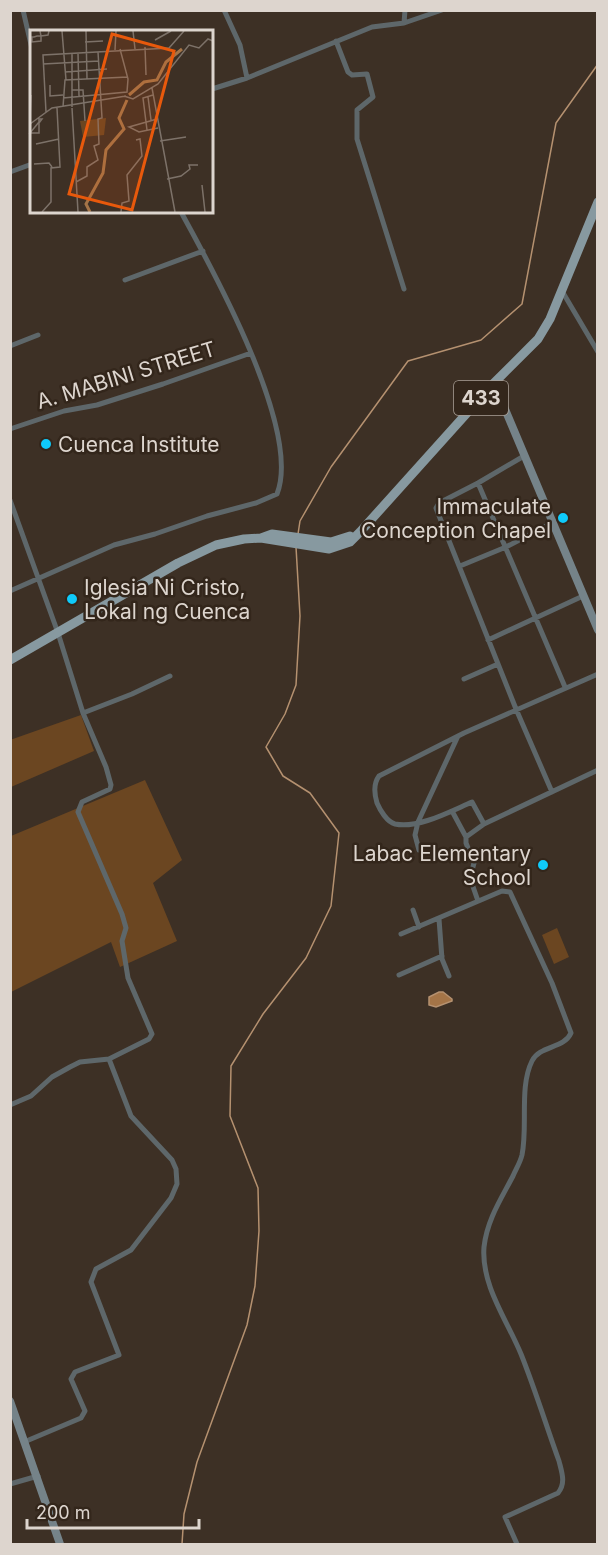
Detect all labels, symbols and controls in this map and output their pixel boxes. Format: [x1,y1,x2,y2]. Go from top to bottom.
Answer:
inset map [30,30,213,213]
street label: A. MABINI STREET [33,336,219,414]
road number: 433 [454,381,508,415]
place label: Cuenca Institute [58,432,220,457]
marker: Cuenca Institute [39,437,53,451]
place label: Immaculate Conception Chapel [361,494,551,543]
marker: Immaculate Conception Chapel [556,511,570,525]
place label: Iglesia Ni Cristo, Lokal ng Cuenca [84,575,250,624]
marker: Iglesia Ni Cristo, Lokal ng Cuenca [65,592,79,606]
place label: Labac Elementary School [353,841,531,890]
marker: Labac Elementary School [536,858,550,872]
scale bar [27,1492,200,1530]
text: 200 m [36,1502,91,1523]

